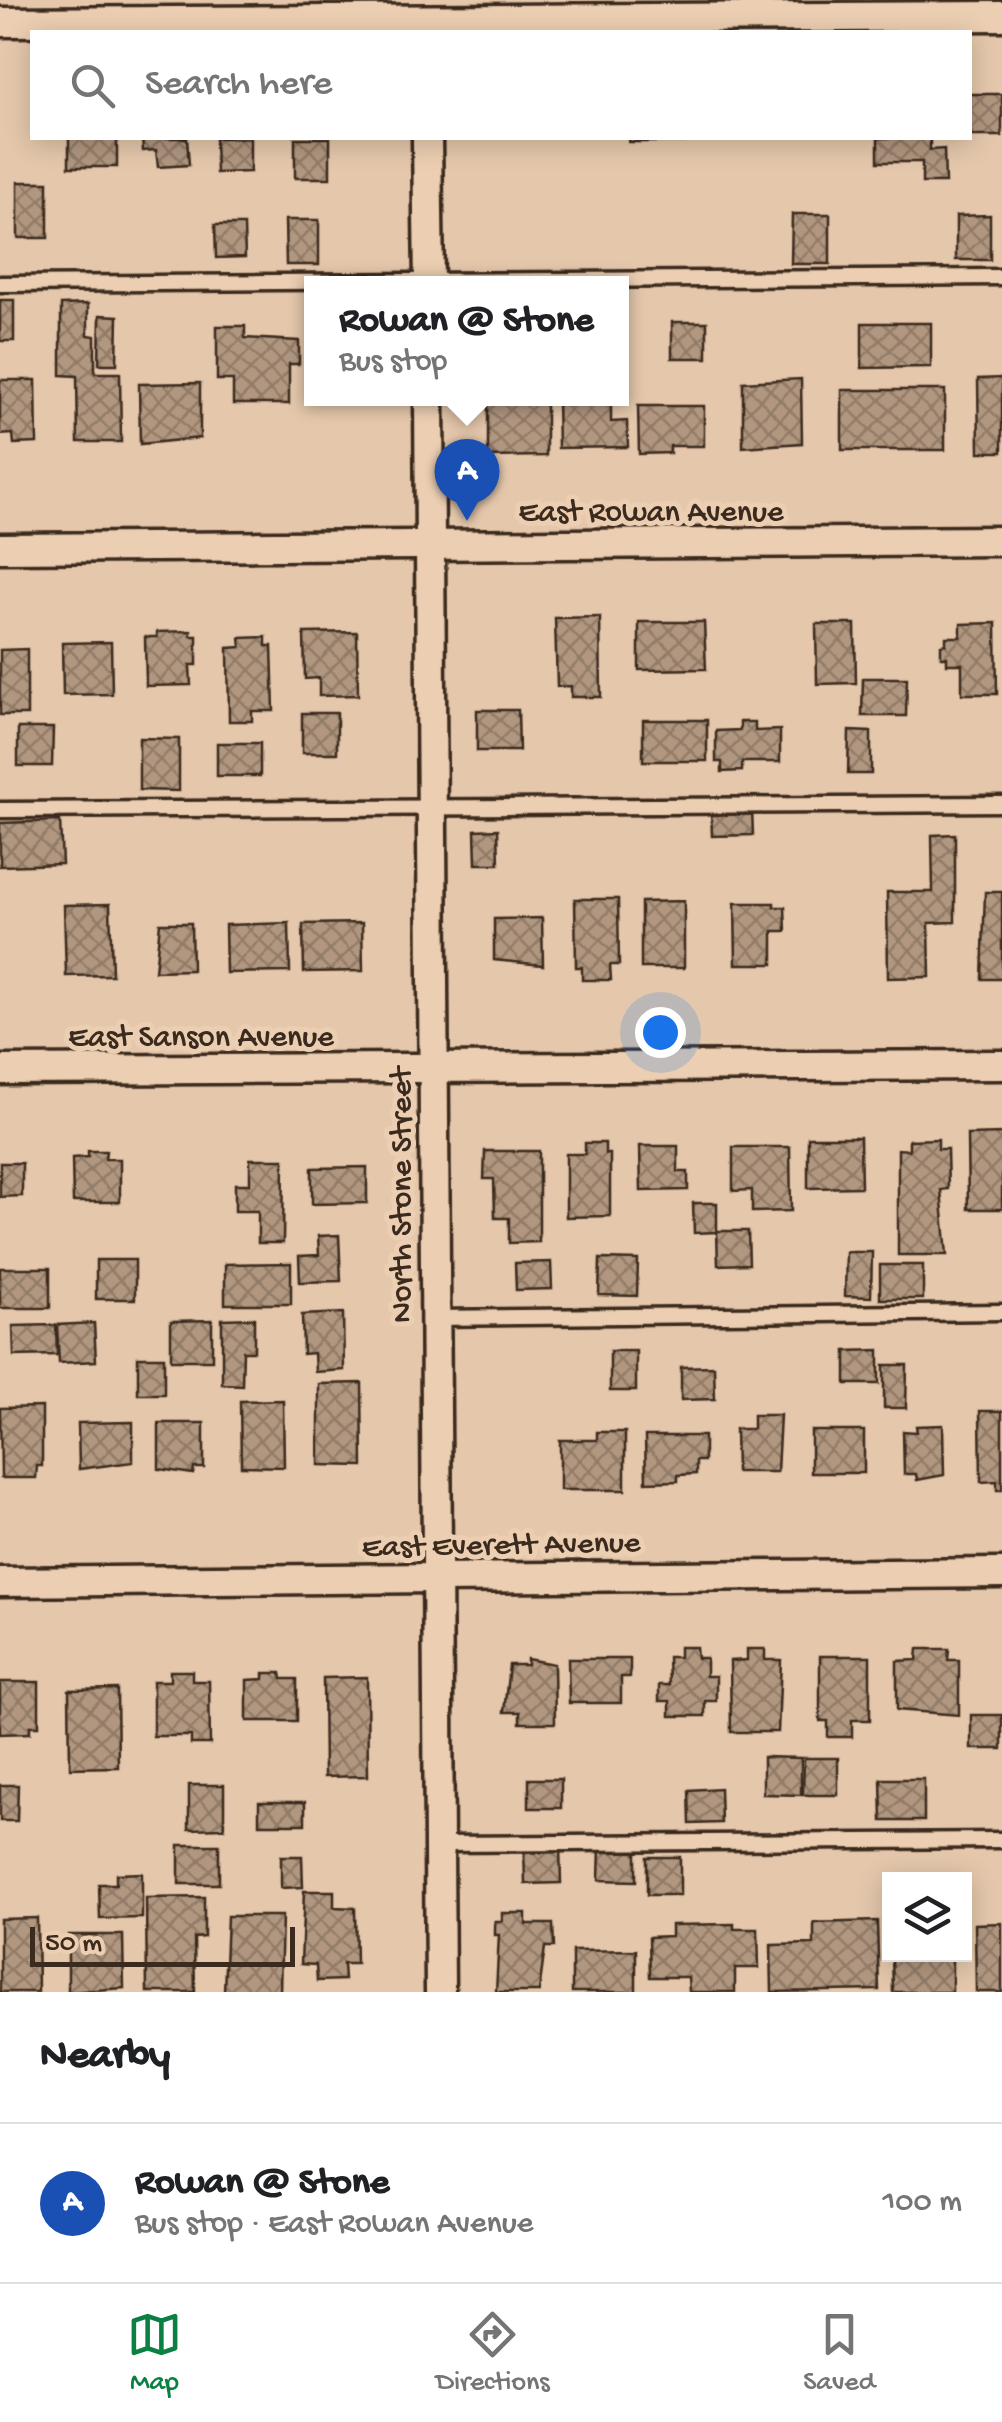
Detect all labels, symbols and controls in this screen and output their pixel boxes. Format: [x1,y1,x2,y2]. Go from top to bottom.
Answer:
search box [30,30,972,140]
icon: search [65,58,120,113]
text: Search here [145,63,332,107]
popup [304,276,629,406]
text: Rowan @ Stone [339,300,594,344]
text: Bus stop [339,344,447,382]
pin: A [434,438,500,521]
street label: East Rowan Avenue [518,495,784,533]
your location [635,1007,686,1058]
street label: East Sanson Avenue [68,1020,334,1058]
street label: North Stone Street [385,1064,423,1323]
street label: East Everett Avenue [362,1526,641,1568]
map controls [882,1872,972,1962]
button: layers [882,1872,972,1962]
scale bar [30,1922,295,1966]
text: 50 m [45,1928,102,1961]
text: Nearby [40,2033,170,2082]
text: Rowan @ Stone [135,2162,389,2206]
text: A [63,2184,82,2222]
text: 100 m [882,2184,962,2222]
text: Bus stop · East Rowan Avenue [135,2206,533,2244]
tab: Map [127,2307,182,2400]
tab: Directions [436,2307,550,2400]
tab: Saved [803,2307,875,2400]

